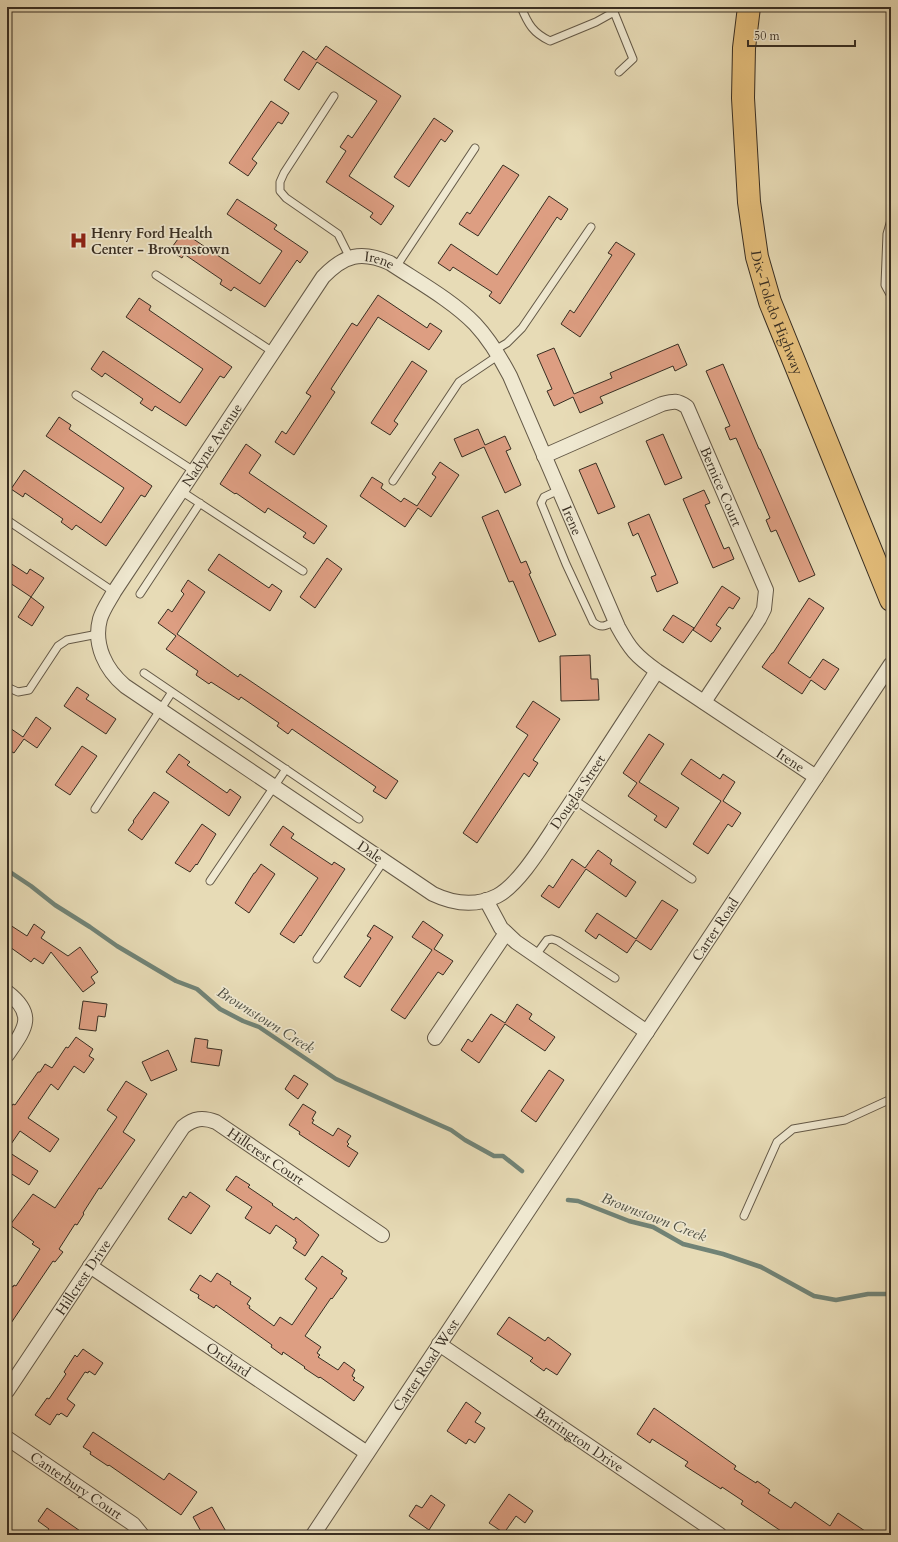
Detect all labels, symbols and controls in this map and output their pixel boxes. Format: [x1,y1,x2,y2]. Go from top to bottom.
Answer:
scale bar [748,22,855,48]
text: 50 m [754,28,781,44]
place label: Henry Ford Health Center - Brownstown [91,224,230,259]
hospital icon: Henry Ford Health Center - Brownstown [68,231,88,251]
street label: Irene [364,246,399,273]
street label: Dix-Toledo Highway [747,249,808,378]
street label: Nadyne Avenue [177,399,246,490]
street label: Bernice Court [696,444,747,530]
street label: Irene [557,503,587,538]
street label: Irene [773,744,809,776]
street label: Douglas Street [546,750,610,833]
street label: Dale [353,836,387,868]
street label: Carter Road [687,893,743,965]
water label: Brownstown Creek [213,982,319,1058]
street label: Hillcrest Court [224,1123,309,1189]
water label: Brownstown Creek [598,1188,710,1247]
street label: Hillcrest Drive [51,1235,115,1319]
street label: Carter Road West [388,1315,464,1415]
street label: Orchard [202,1338,255,1382]
street label: Barrington Drive [532,1403,628,1476]
street label: Canterbury Court [27,1447,127,1524]

